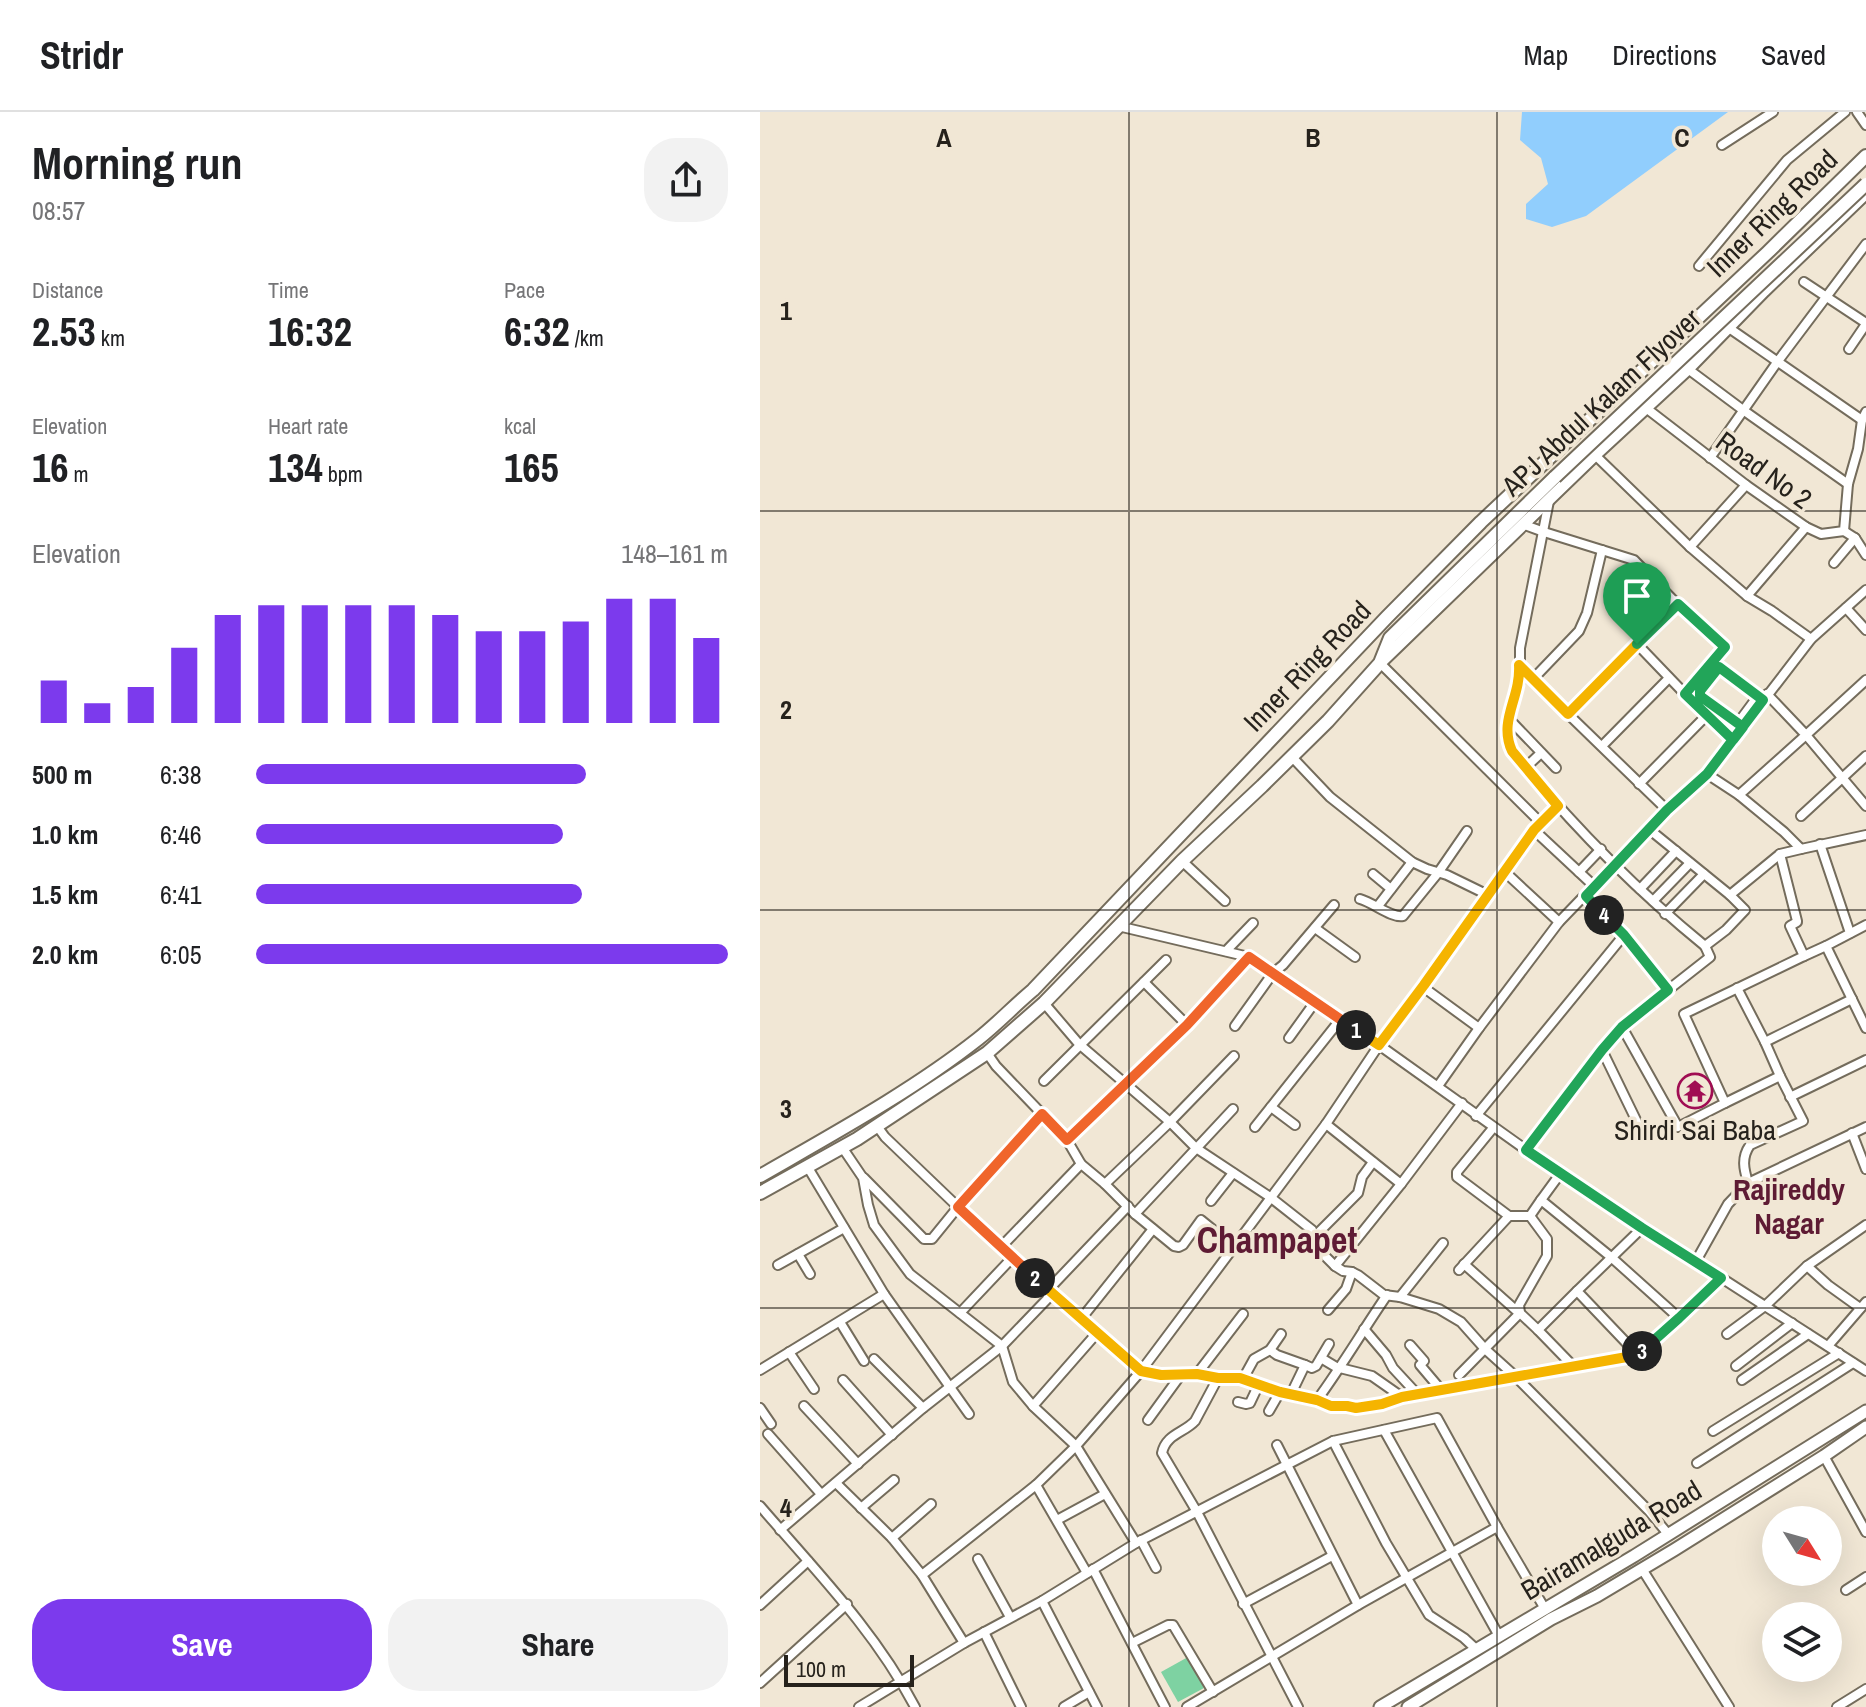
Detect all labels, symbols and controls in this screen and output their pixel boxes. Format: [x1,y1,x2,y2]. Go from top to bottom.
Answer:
text: Stridr [40,30,123,81]
text: Map [1524,36,1568,74]
text: Directions [1612,36,1717,74]
text: Saved [1761,36,1826,74]
text: A [936,120,952,155]
text: B [1305,120,1321,155]
text: C [1674,120,1690,155]
text: Morning run [32,133,242,193]
button: share [644,138,728,222]
street label: Inner Ring Road [1698,141,1846,285]
text: 08:57 [32,193,85,228]
text: Distance [32,275,103,305]
text: Time [268,275,309,305]
text: Pace [504,275,545,305]
text: 1 [780,293,792,328]
street label: APJ Abdul Kalam Flyover [1493,300,1709,505]
text: 2.53 [32,305,96,358]
text: 16:32 [268,305,352,358]
text: 6:32 [504,305,570,358]
text: km [96,323,125,353]
text: /km [570,323,604,353]
text: Elevation [32,411,107,441]
text: Heart rate [268,411,348,441]
text: kcal [504,411,536,441]
street label: Road No 2 [1708,422,1820,518]
text: 16 [32,441,68,494]
text: 134 [268,441,323,494]
text: 165 [504,441,559,494]
text: m [68,459,89,489]
text: bpm [323,459,363,489]
text: Elevation [32,536,121,571]
text: 148–161 m [621,536,728,571]
pin [1603,562,1671,644]
icon: arrive [1615,574,1659,618]
street label: Inner Ring Road [1235,592,1379,740]
text: 2 [780,692,792,727]
text: 500 m [32,757,92,792]
text: 6:38 [160,757,202,792]
text: 1.0 km [32,817,98,852]
text: 6:46 [160,817,202,852]
text: 1.5 km [32,877,98,912]
text: 6:41 [160,877,202,912]
pin: 4 [1584,895,1624,935]
text: 4 [1599,900,1609,930]
text: 2.0 km [32,937,98,972]
text: 6:05 [160,937,202,972]
pin: 1 [1336,1010,1376,1050]
text: 1 [1351,1015,1361,1045]
temple icon: Shirdi Sai Baba [1676,1072,1714,1110]
text: 3 [780,1091,792,1126]
place label: Shirdi Sai Baba [1614,1111,1776,1149]
district label: Rajireddy Nagar [1733,1169,1845,1243]
district label: Champapet [1197,1216,1358,1264]
pin: 2 [1015,1258,1055,1298]
text: 2 [1030,1263,1040,1293]
pin: 3 [1622,1331,1662,1371]
text: 3 [1637,1336,1647,1366]
street label: Bairamalguda Road [1514,1471,1708,1609]
text: 4 [780,1490,792,1525]
north arrow [1762,1506,1842,1586]
map controls [1762,1506,1842,1682]
button: Save [32,1599,372,1691]
button: Share [388,1599,728,1691]
button: layers [1762,1602,1842,1682]
scale bar [784,1651,914,1687]
text: 100 m [796,1654,846,1684]

